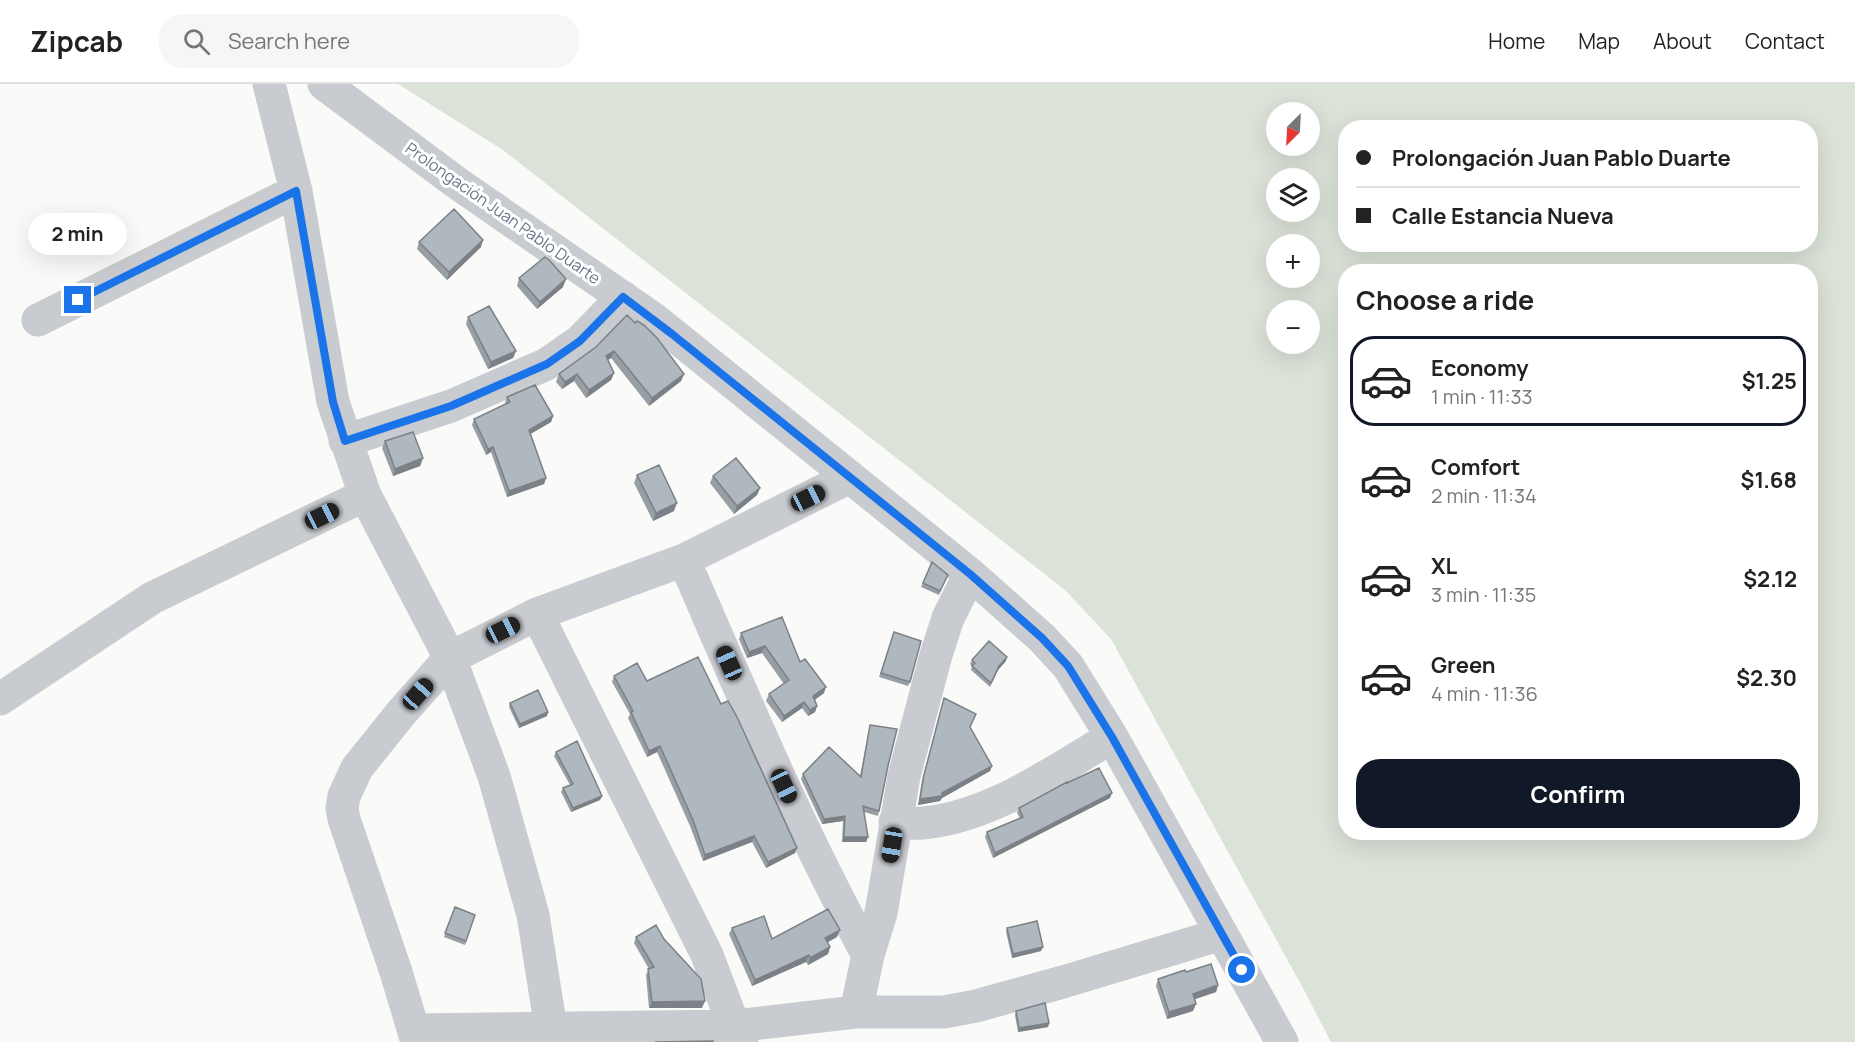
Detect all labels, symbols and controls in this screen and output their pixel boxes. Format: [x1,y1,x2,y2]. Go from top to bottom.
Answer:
search box [159,14,579,68]
text: Zipcab [30,22,123,60]
icon: search [180,25,213,58]
text: Search here [228,26,350,56]
text: Home [1488,27,1545,55]
text: Map [1578,27,1620,55]
text: About [1653,27,1712,55]
text: Contact [1745,27,1825,55]
north arrow [1266,102,1320,156]
map controls [1266,102,1320,354]
street label: Prolongación Juan Pablo Duarte [401,137,605,289]
text: Prolongación Juan Pablo Duarte [1392,143,1731,173]
button: layers [1266,168,1320,222]
text: Calle Estancia Nueva [1392,201,1614,231]
callout: 2 min [28,213,128,255]
text: 2 min [51,220,104,247]
button: + [1266,234,1320,288]
text: Choose a ride [1356,281,1534,318]
route end [64,286,91,313]
button: − [1266,300,1320,354]
text: Economy [1431,353,1529,383]
icon: car [1359,354,1413,408]
text: $1.25 [1742,366,1797,396]
text: 1 min · 11:33 [1431,383,1533,410]
text: Comfort [1431,452,1520,482]
icon: car [1359,453,1413,507]
text: $1.68 [1741,465,1797,495]
car [788,482,828,514]
text: 2 min · 11:34 [1431,482,1537,509]
car [302,500,342,532]
text: XL [1431,551,1457,581]
icon: car [1359,552,1413,606]
text: $2.12 [1743,564,1797,594]
text: 3 min · 11:35 [1431,581,1536,608]
car [483,614,523,646]
car [713,643,745,683]
text: Green [1431,650,1496,680]
icon: car [1359,651,1413,705]
text: $2.30 [1736,663,1797,693]
car [399,675,437,713]
text: 4 min · 11:36 [1431,680,1538,707]
button: Confirm [1356,759,1800,828]
car [768,766,800,806]
car [880,826,904,864]
route start [1228,956,1255,983]

